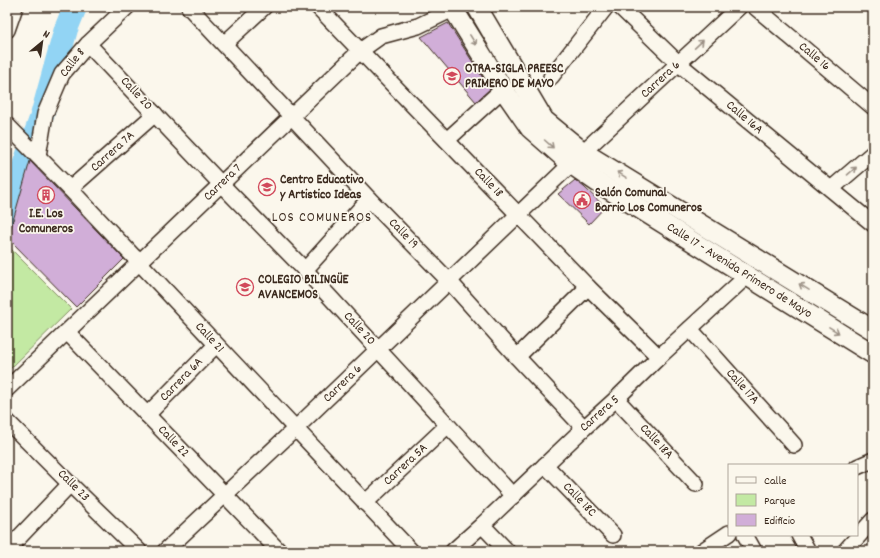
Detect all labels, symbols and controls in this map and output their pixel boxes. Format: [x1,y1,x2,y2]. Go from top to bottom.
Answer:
north arrow [22,22,62,62]
text: N [40,27,53,44]
one-way arrow [469,34,477,46]
street label: Calle 16 [794,38,834,76]
one-way arrow [694,39,705,48]
street label: Calle 8 [55,44,91,82]
street label: Carrera 6 [637,57,685,103]
place label: OTRA-SIGLA PREESC PRIMERO DE MAYO [465,60,564,94]
school or university icon: OTRA-SIGLA PREESC PRIMERO DE MAYO [442,66,462,86]
street label: Calle 20 [115,73,157,115]
street label: Calle 16A [721,97,767,139]
street label: Carrera 7A [87,127,139,177]
one-way arrow [544,140,554,149]
street label: Carrera 7 [200,160,246,206]
street label: Calle 18 [469,164,507,202]
one-way arrow [847,167,857,176]
place label: Centro Educativo y Artistico Ideas [280,171,364,205]
one-way arrow [616,171,628,179]
school or university icon: Centro Educativo y Artistico Ideas [257,177,277,197]
place label: Salón Comunal Barrio Los Comuneros [595,184,703,218]
building icon: I.E. Los Comuneros [36,185,56,205]
public building icon: Salón Comunal Barrio Los Comuneros [572,190,592,210]
place label: I.E. Los Comuneros [19,205,74,239]
district label: LOS COMUNEROS [272,208,372,228]
street label: Calle 19 [384,214,422,254]
street label: Calle 17 - Avenida Primero de Mayo [663,218,816,324]
place label: COLEGIO BILINGÜE AVANCEMOS [258,271,350,305]
school or university icon: COLEGIO BILINGÜE AVANCEMOS [235,277,255,297]
one-way arrow [798,283,810,291]
street label: Calle 20 [338,308,380,350]
street label: Calle 21 [190,318,228,358]
one-way arrow [828,326,840,334]
street label: Carrera 6A [156,354,208,406]
street label: Carrera 6 [319,360,367,408]
street label: Calle 17A [721,365,763,409]
street label: Carrera 5 [576,391,624,437]
street label: Calle 18A [635,420,677,464]
street label: Calle 22 [153,421,193,463]
street label: Carrera 5A [379,439,433,491]
legend [728,464,858,536]
street label: Calle 23 [53,466,93,506]
text: Calle [764,473,787,490]
street label: Calle 18C [558,478,601,522]
text: Parque [764,493,795,510]
text: Edificio [764,513,795,530]

